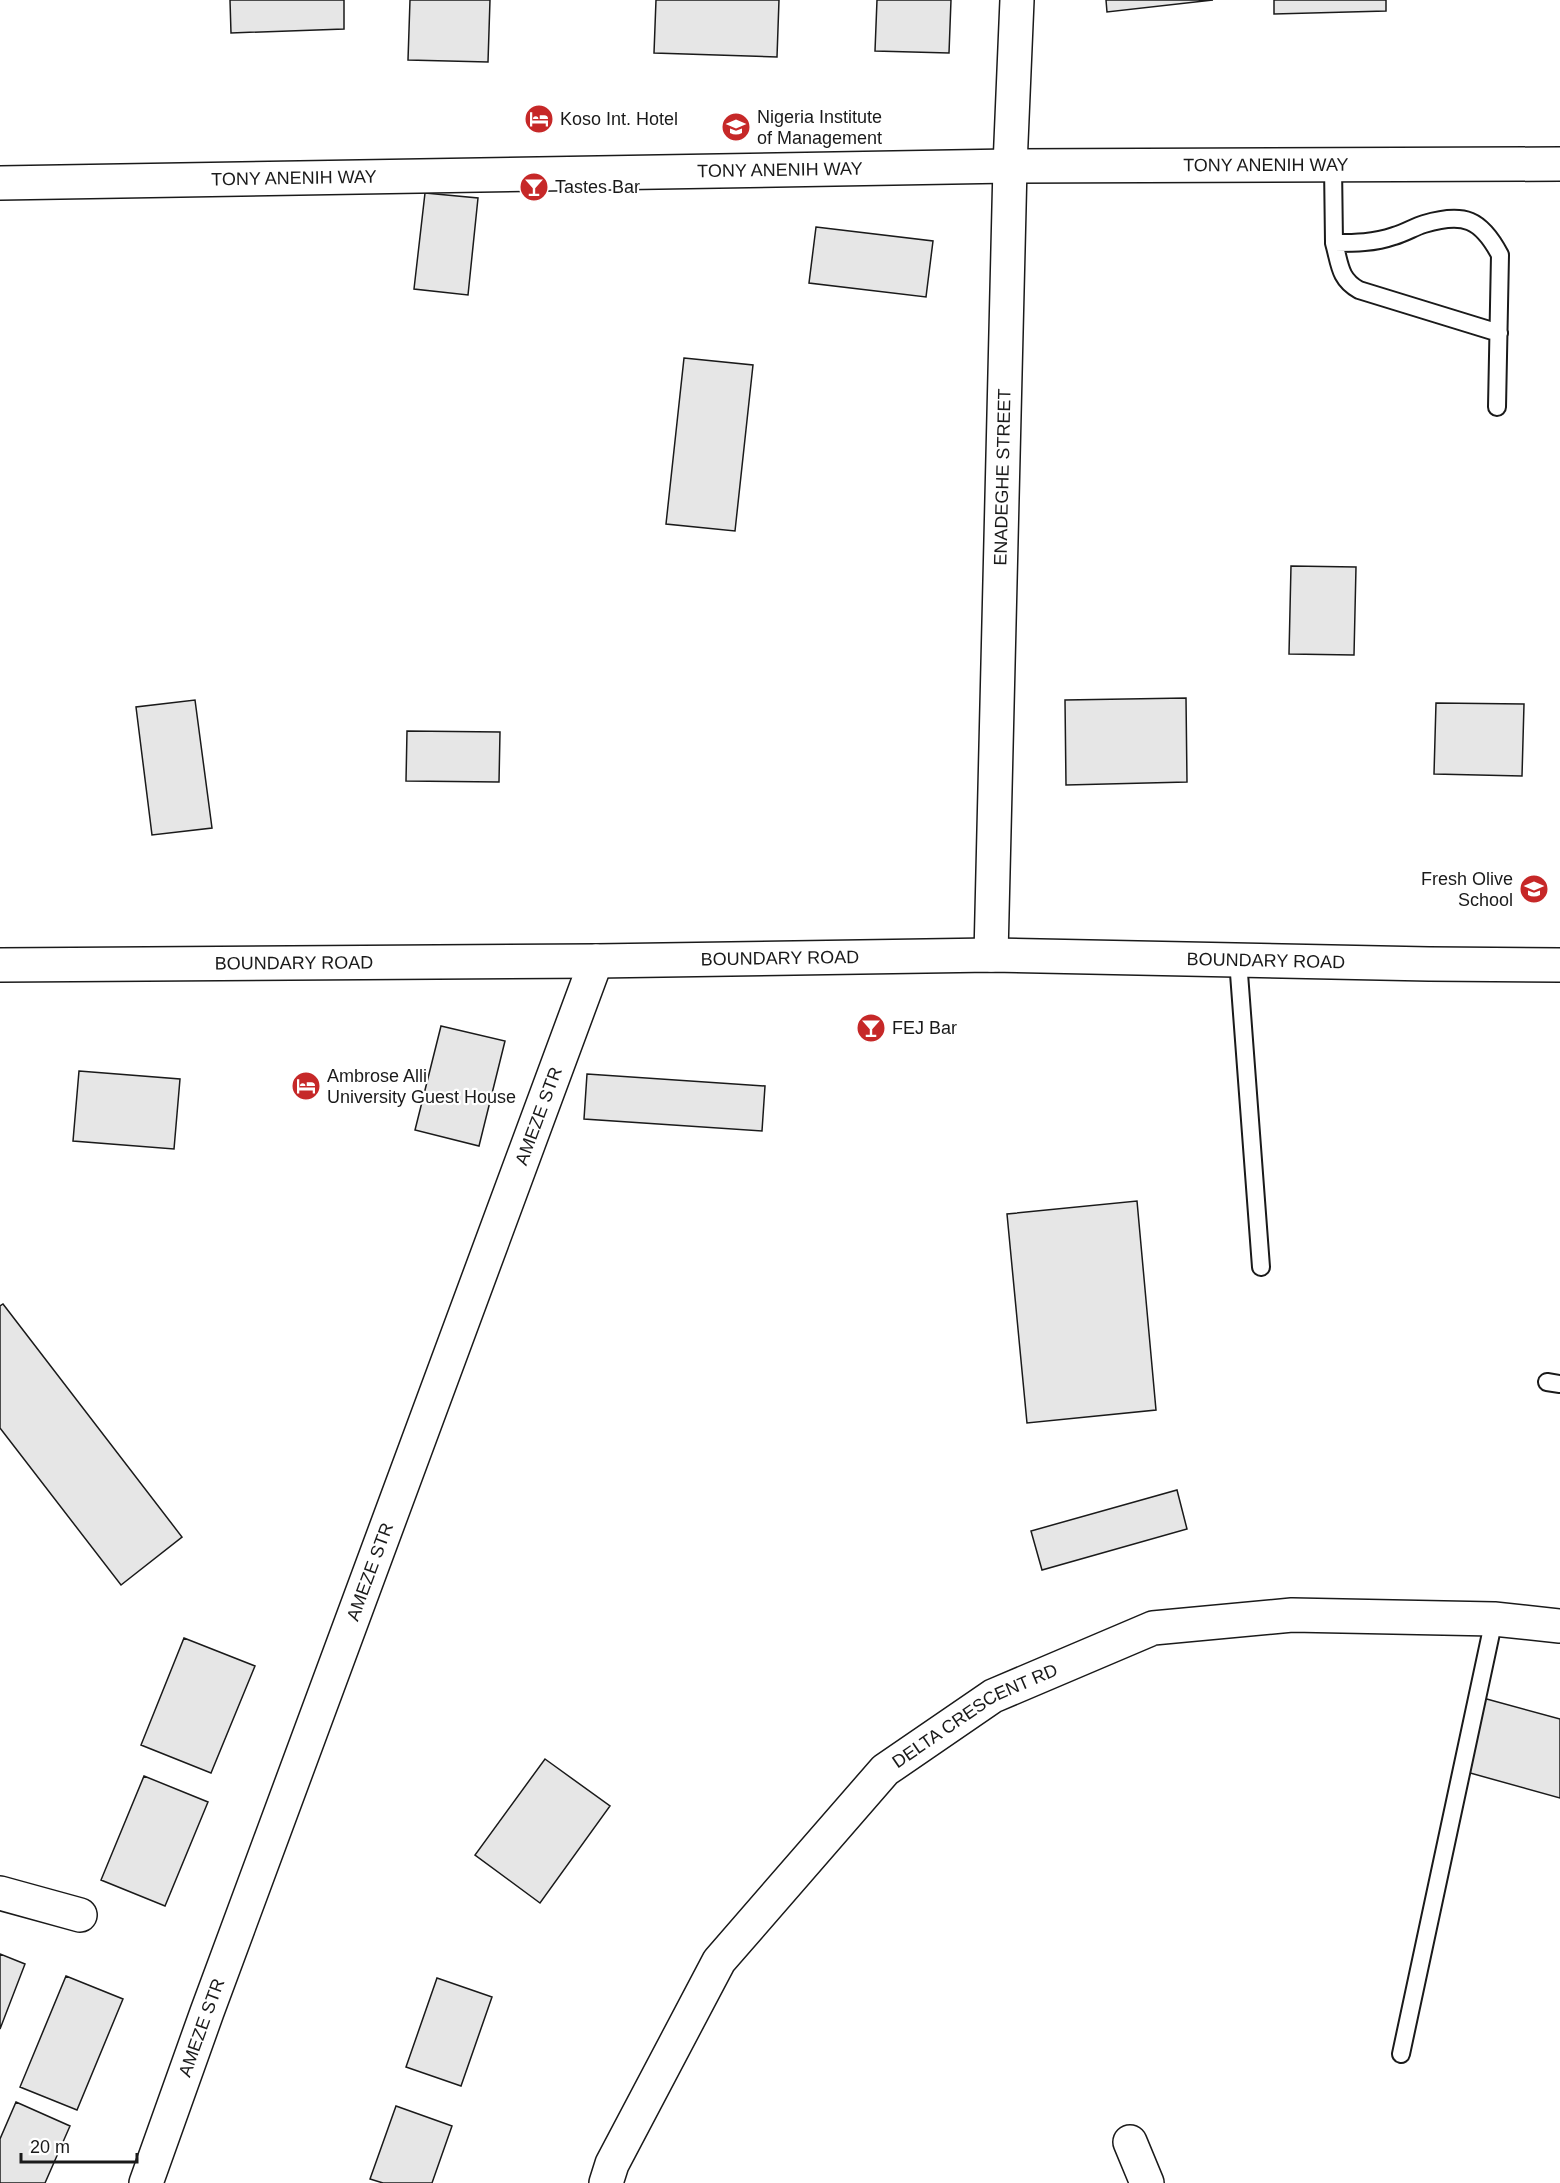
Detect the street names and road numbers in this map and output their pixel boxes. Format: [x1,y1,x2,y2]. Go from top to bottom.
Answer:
street label: TONY ANENIH WAY [1183,155,1349,175]
street label: TONY ANENIH WAY [697,158,863,181]
street label: TONY ANENIH WAY [211,167,377,189]
street label: ENADEGHE STREET [990,388,1015,566]
street label: BOUNDARY ROAD [701,947,859,969]
street label: BOUNDARY ROAD [1186,949,1345,972]
street label: BOUNDARY ROAD [215,952,373,974]
street label: AMEZE STR [511,1064,566,1168]
street label: AMEZE STR [343,1520,397,1624]
street label: DELTA CRESCENT RD [888,1660,1061,1772]
street label: AMEZE STR [175,1976,229,2079]

